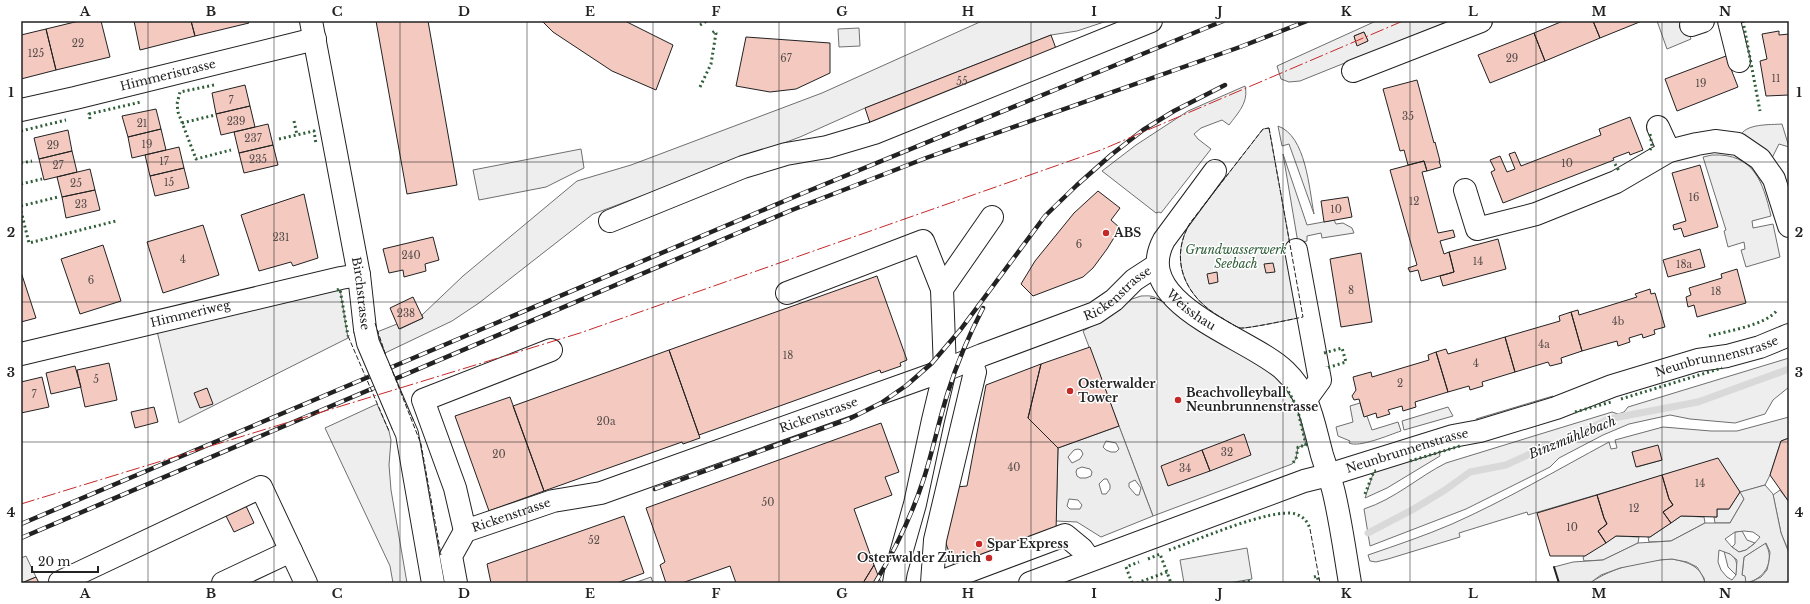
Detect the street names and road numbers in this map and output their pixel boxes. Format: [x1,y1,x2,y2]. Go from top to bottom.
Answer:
street label: Himmeristrasse [118,56,217,94]
street label: Birchstrasse [349,255,373,331]
street label: Rickenstrasse [1081,263,1154,324]
street label: Weisshau [1163,285,1218,333]
street label: Himmeriweg [149,296,232,330]
street label: Neunbrunnenstrasse [1653,332,1781,380]
street label: Rickenstrasse [777,394,860,436]
street label: Neunbrunnenstrasse [1344,425,1470,476]
street label: Rickenstrasse [470,494,553,535]

